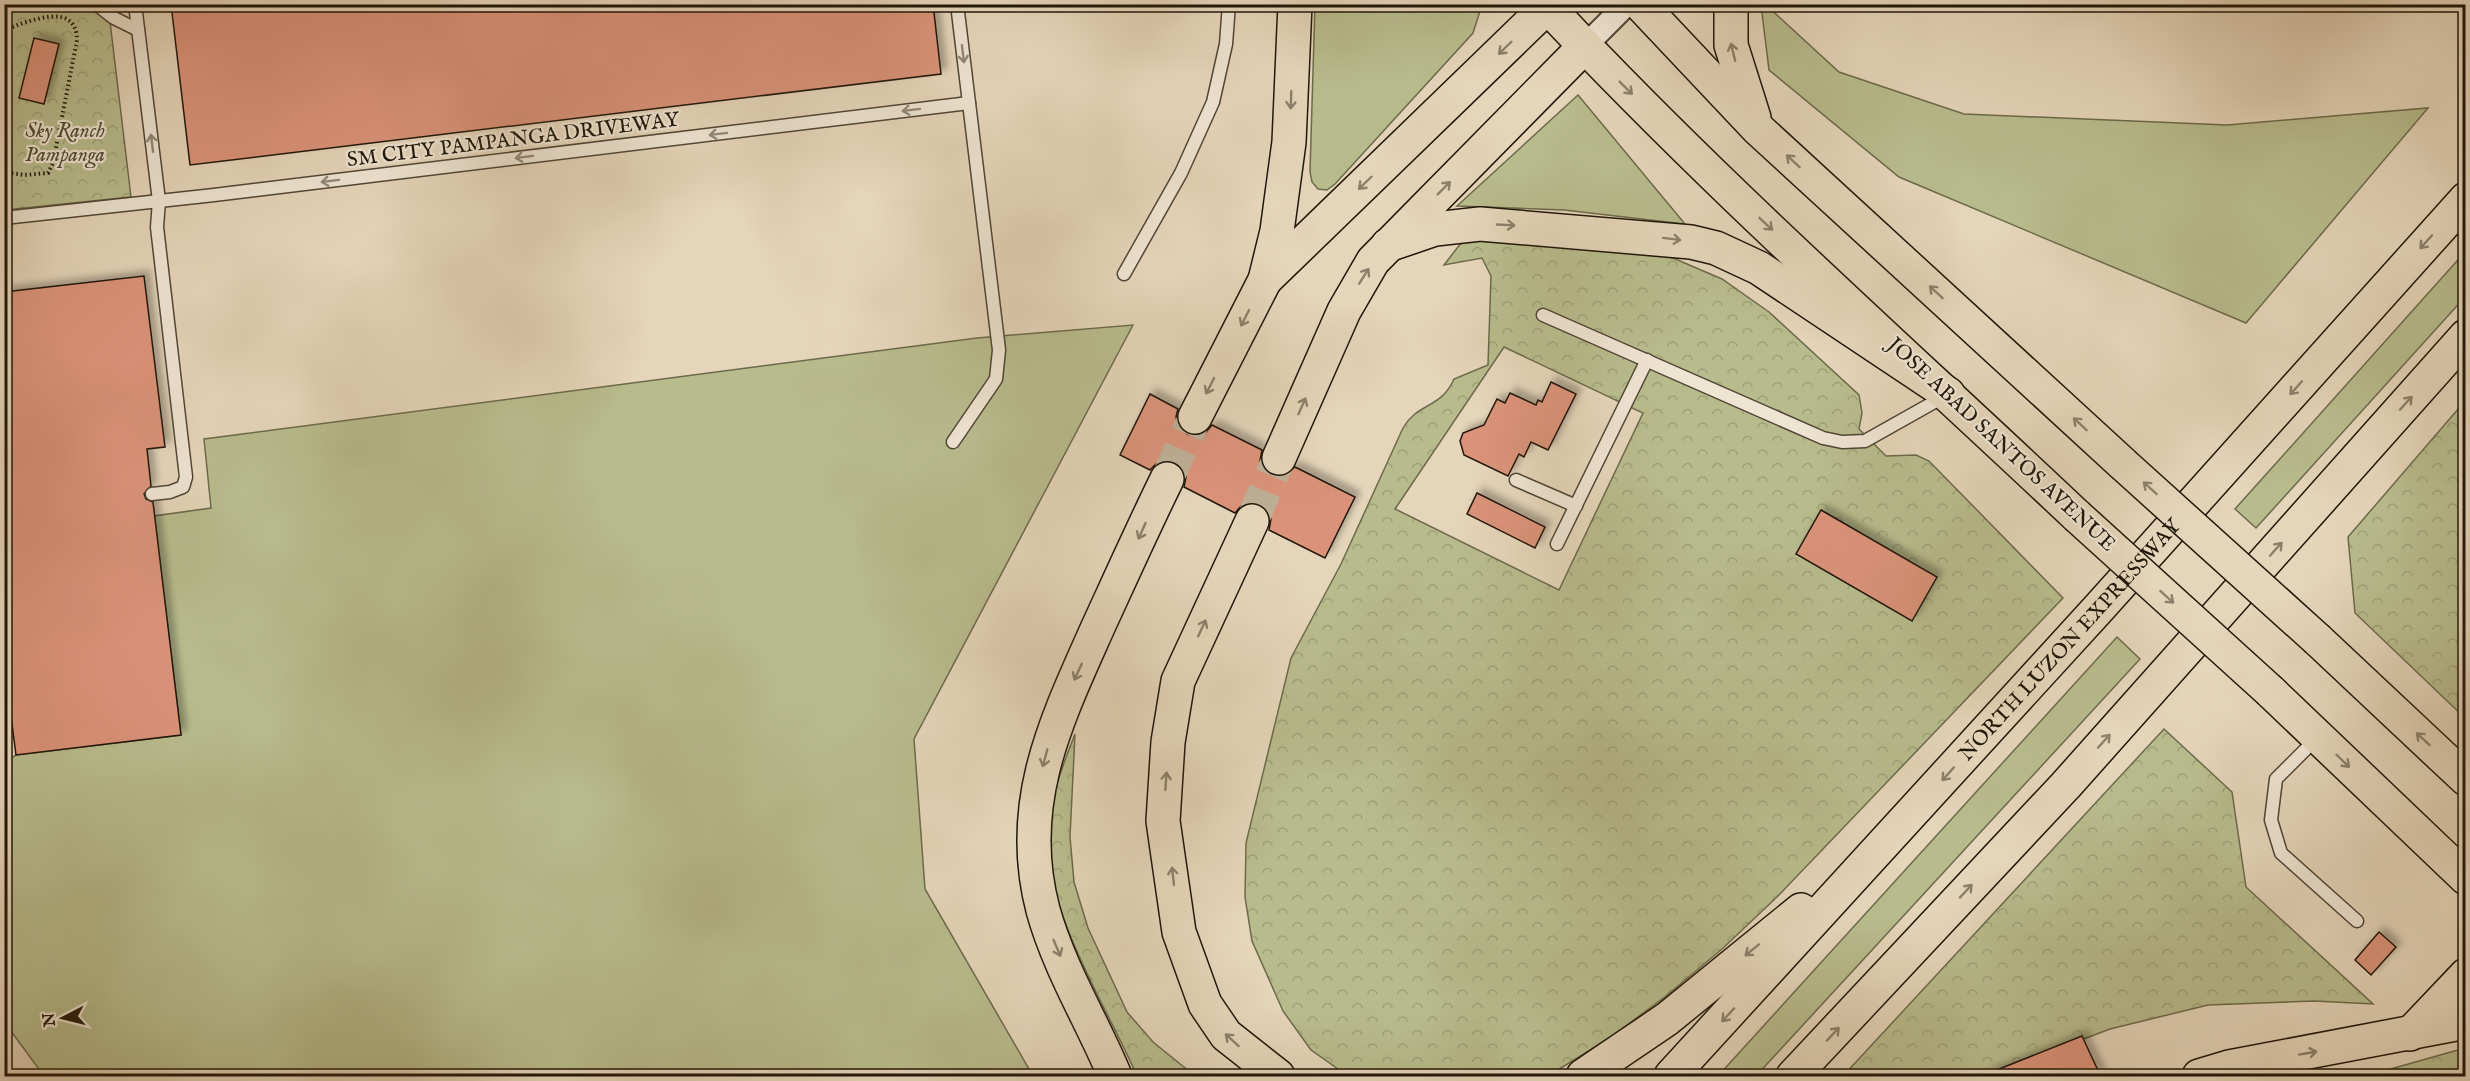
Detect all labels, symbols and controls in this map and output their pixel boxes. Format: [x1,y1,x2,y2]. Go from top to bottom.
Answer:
one-way arrow [1498,40,1513,55]
one-way arrow [958,43,969,63]
one-way arrow [1727,43,1739,62]
one-way arrow [1618,81,1633,95]
one-way arrow [1286,89,1297,109]
one-way arrow [902,105,922,116]
street label: SM CITY PAMPANGA DRIVEWAY [345,106,683,174]
park label: Sky Ranch Pampanga [25,118,105,169]
one-way arrow [708,129,728,140]
one-way arrow [146,134,157,154]
one-way arrow [515,152,534,163]
one-way arrow [1785,153,1800,168]
one-way arrow [321,176,341,187]
one-way arrow [1358,176,1373,190]
one-way arrow [1436,181,1451,196]
one-way arrow [1758,216,1773,230]
one-way arrow [1496,220,1516,231]
one-way arrow [1661,234,1681,245]
one-way arrow [2419,235,2433,250]
one-way arrow [1358,268,1370,285]
one-way arrow [1929,285,1944,299]
one-way arrow [1239,308,1250,326]
street label: JOSE ABAD SANTOS AVENUE [1880,331,2121,558]
one-way arrow [1204,377,1216,395]
one-way arrow [2289,380,2303,395]
one-way arrow [2399,396,2413,411]
one-way arrow [1297,397,1308,415]
one-way arrow [2073,417,2088,431]
one-way arrow [2143,481,2158,495]
street label: NORTH LUZON EXPRESSWAY [1954,512,2189,767]
one-way arrow [1136,522,1147,540]
one-way arrow [2269,542,2283,557]
one-way arrow [2159,590,2174,604]
one-way arrow [1198,619,1209,637]
one-way arrow [1071,663,1083,681]
one-way arrow [2416,732,2431,746]
one-way arrow [2097,734,2111,749]
one-way arrow [1038,748,1050,767]
one-way arrow [2335,754,2350,769]
one-way arrow [1941,766,1955,781]
one-way arrow [1160,772,1171,792]
one-way arrow [1167,867,1178,887]
one-way arrow [1959,884,1974,899]
one-way arrow [1052,939,1063,957]
one-way arrow [1745,943,1761,956]
north arrow [33,988,93,1048]
one-way arrow [1721,1007,1735,1022]
text: N [39,1011,61,1029]
one-way arrow [1826,1026,1841,1041]
one-way arrow [1225,1033,1240,1047]
one-way arrow [2297,1047,2317,1058]

